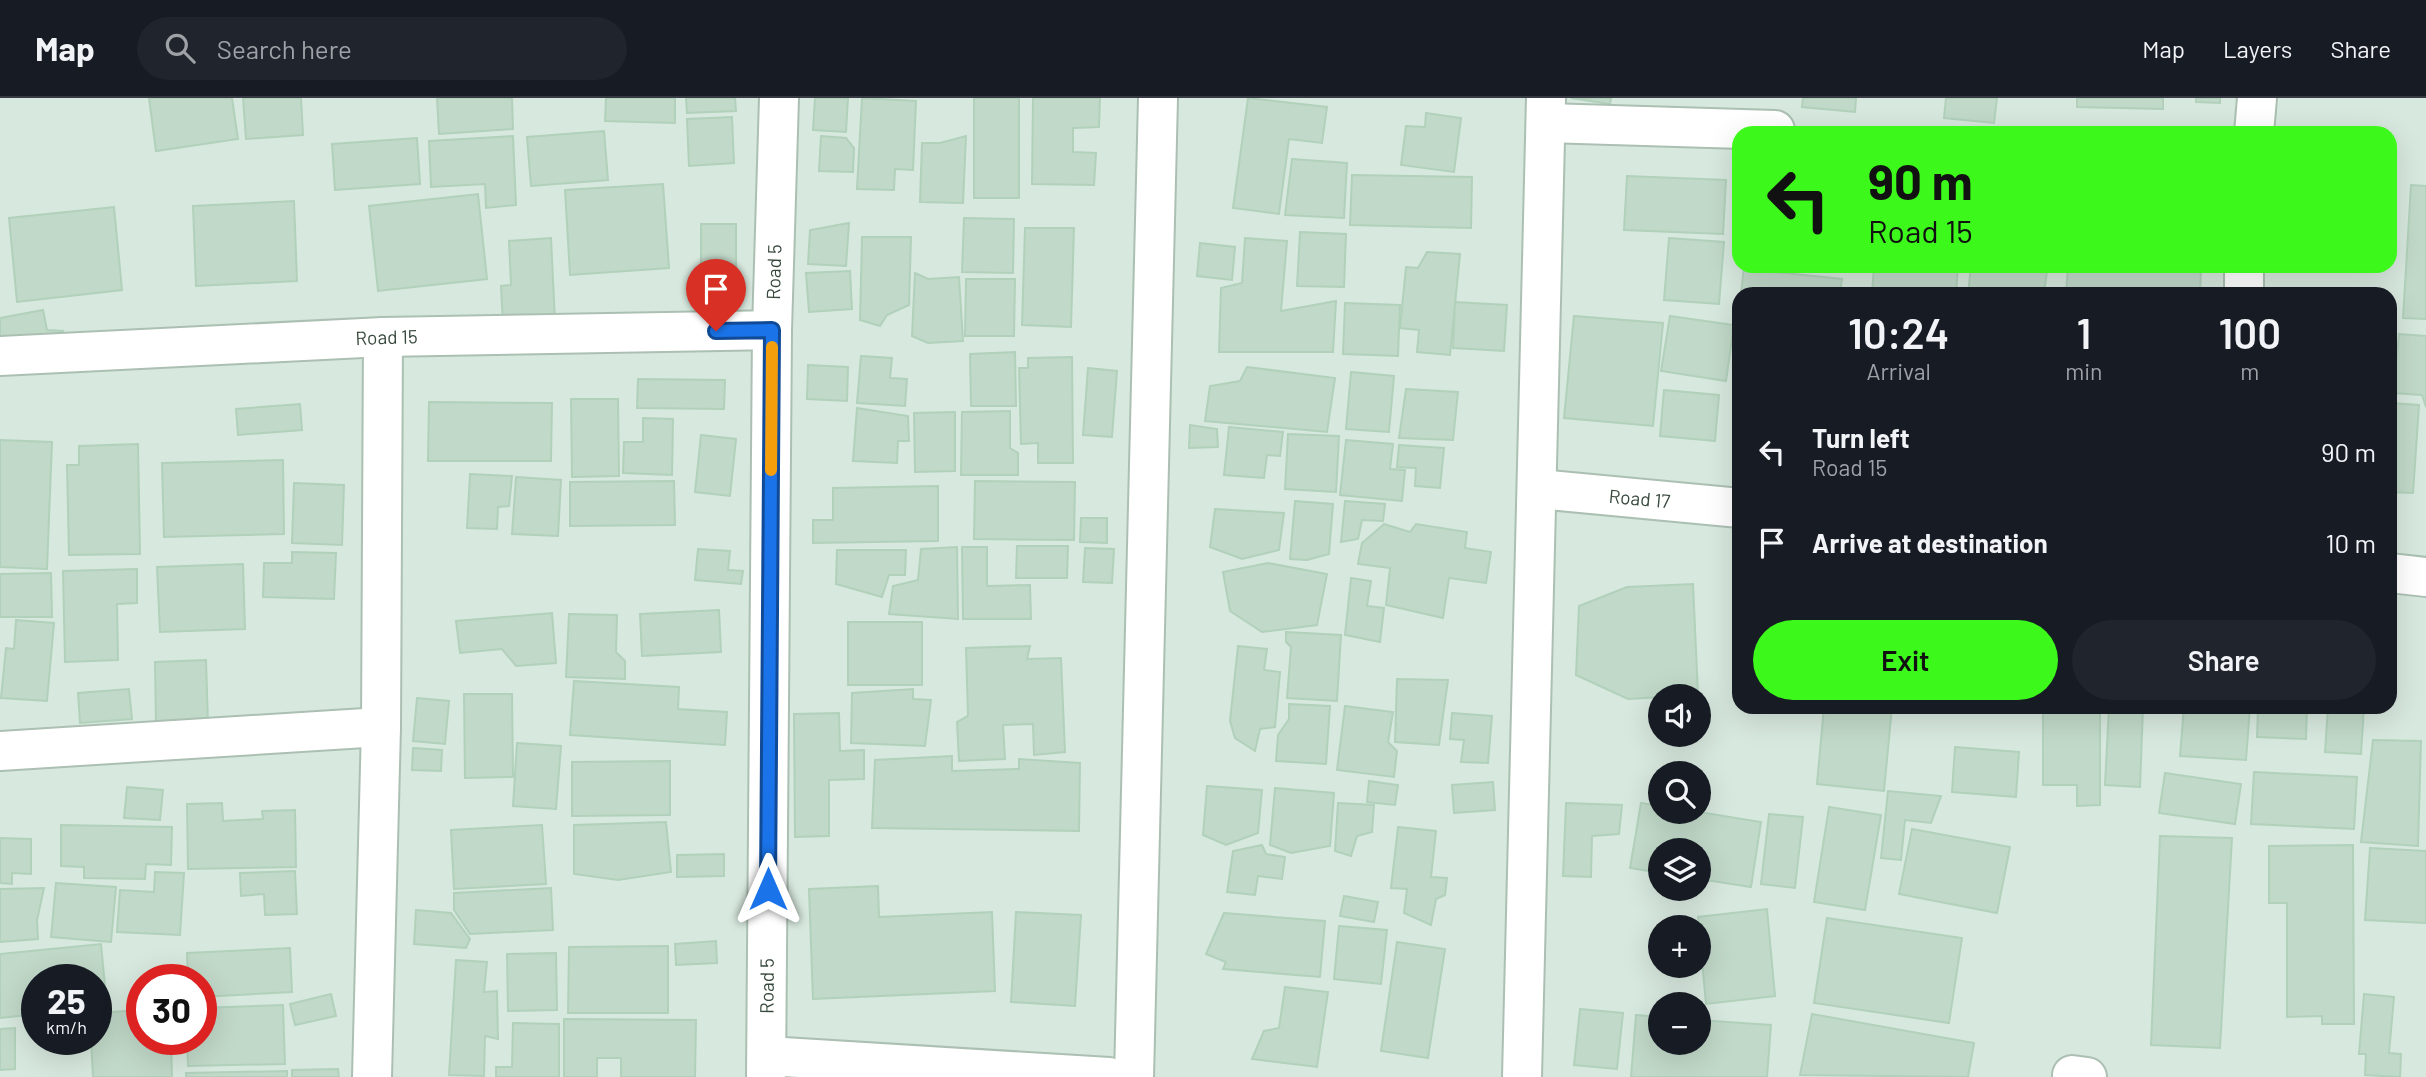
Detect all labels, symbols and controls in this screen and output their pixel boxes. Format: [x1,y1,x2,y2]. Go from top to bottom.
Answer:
search box [137,17,627,80]
text: Map [35,28,95,68]
icon: search [161,29,199,67]
text: Search here [217,33,352,64]
text: Map [2142,34,2185,63]
text: Layers [2223,34,2292,63]
text: Share [2330,34,2391,63]
text: 90 m [1868,151,1973,210]
icon: left [1753,154,1844,245]
text: Road 15 [1868,211,1973,249]
street label: Road 5 [761,244,786,300]
pin [686,259,746,331]
icon: arrive [697,270,735,308]
text: 10:24 [1848,307,1949,357]
text: 1 [2076,307,2091,357]
text: 100 [2218,307,2281,357]
street label: Road 15 [355,324,418,349]
text: Arrival [1866,357,1931,385]
text: min [2065,357,2103,385]
text: m [2240,357,2259,385]
text: Turn left [1812,422,1910,453]
icon: left [1753,433,1791,471]
text: 90 m [2321,436,2376,467]
text: Road 15 [1812,453,1887,481]
street label: Road 17 [1608,484,1671,512]
icon: arrive [1753,524,1791,562]
text: Arrive at destination [1812,527,2048,558]
text: 10 m [2326,527,2376,558]
button: Exit [1753,620,2058,700]
button: Share [2072,620,2376,700]
map controls [1648,684,1711,1055]
button: sound [1648,684,1711,747]
button: search [1648,761,1711,824]
button: layers [1648,838,1711,901]
position arrow [731,852,805,926]
button: + [1648,915,1711,978]
street label: Road 5 [755,958,778,1014]
speed limit sign: 30 [126,964,217,1055]
text: 25 [47,979,86,1021]
button: − [1648,992,1711,1055]
text: km/h [46,1016,87,1038]

